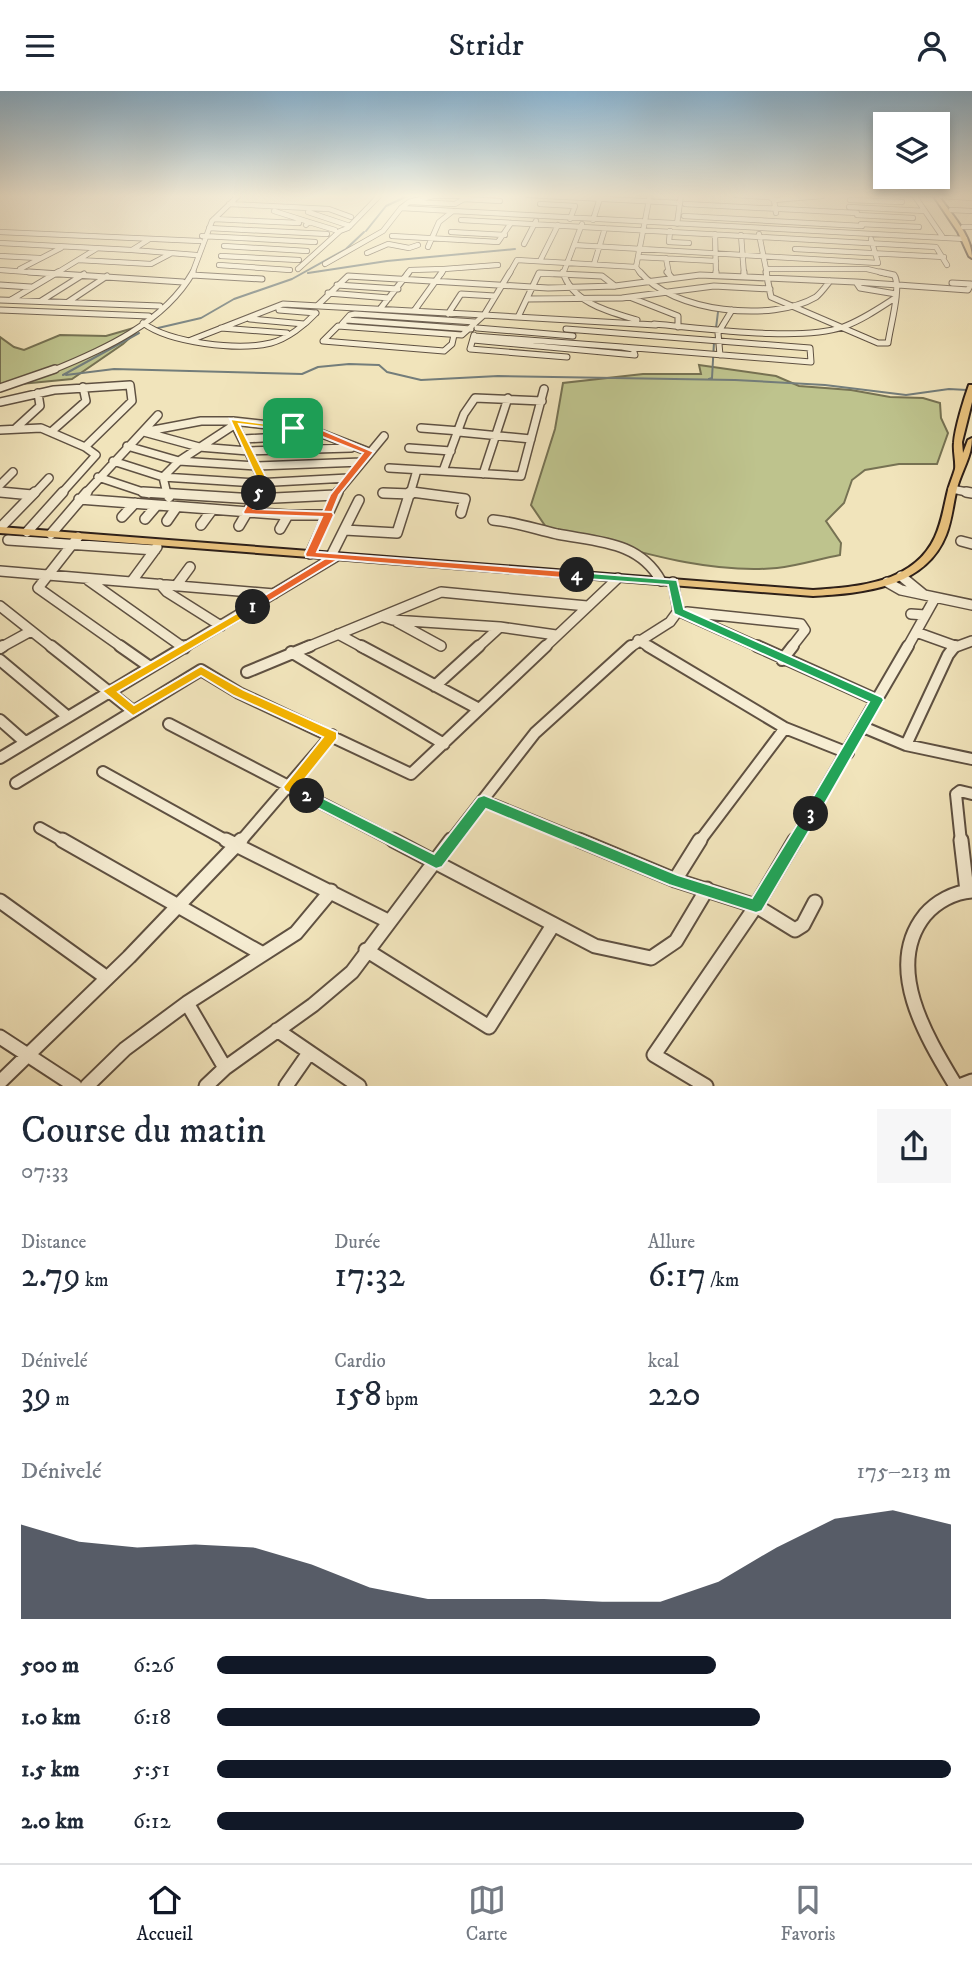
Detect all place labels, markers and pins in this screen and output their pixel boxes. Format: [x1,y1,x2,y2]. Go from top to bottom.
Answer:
pin [263,398,323,458]
pin: 5 [242,475,276,511]
pin: 4 [560,557,594,593]
pin: 1 [236,589,270,625]
pin: 2 [290,779,324,813]
pin: 3 [794,797,828,831]

